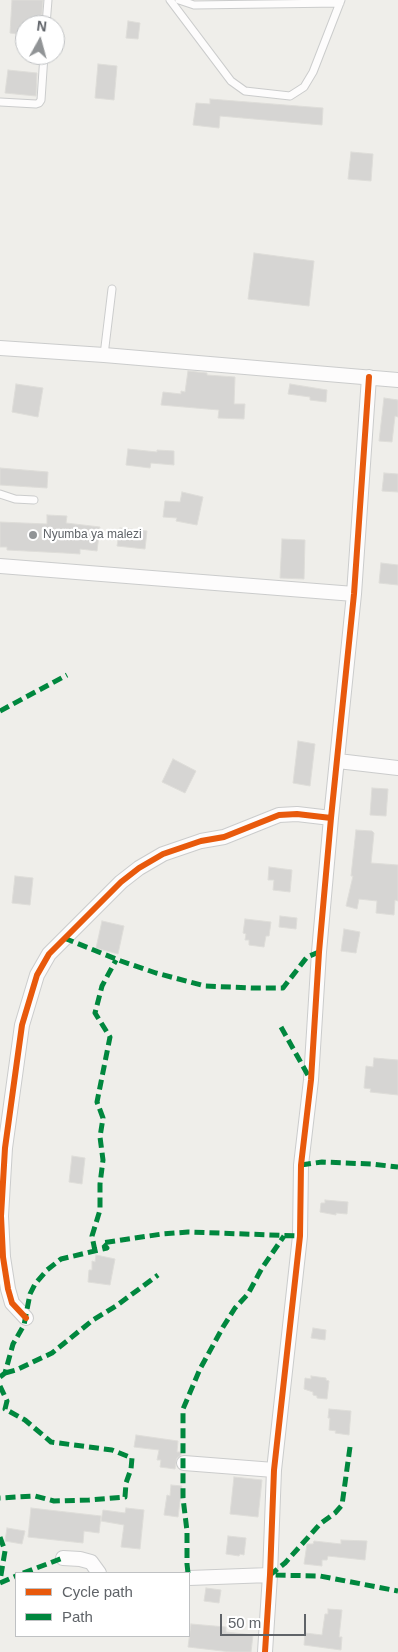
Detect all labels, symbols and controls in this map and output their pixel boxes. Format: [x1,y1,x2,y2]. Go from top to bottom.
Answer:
north arrow [15,15,65,65]
text: N [36,18,48,35]
place label: Nyumba ya malezi [43,528,142,542]
marker: Nyumba ya malezi [27,529,39,541]
legend [15,1572,190,1637]
text: Cycle path [62,1583,133,1600]
scale bar [223,1604,309,1636]
text: Path [62,1608,93,1625]
text: 50 m [228,1614,261,1631]

